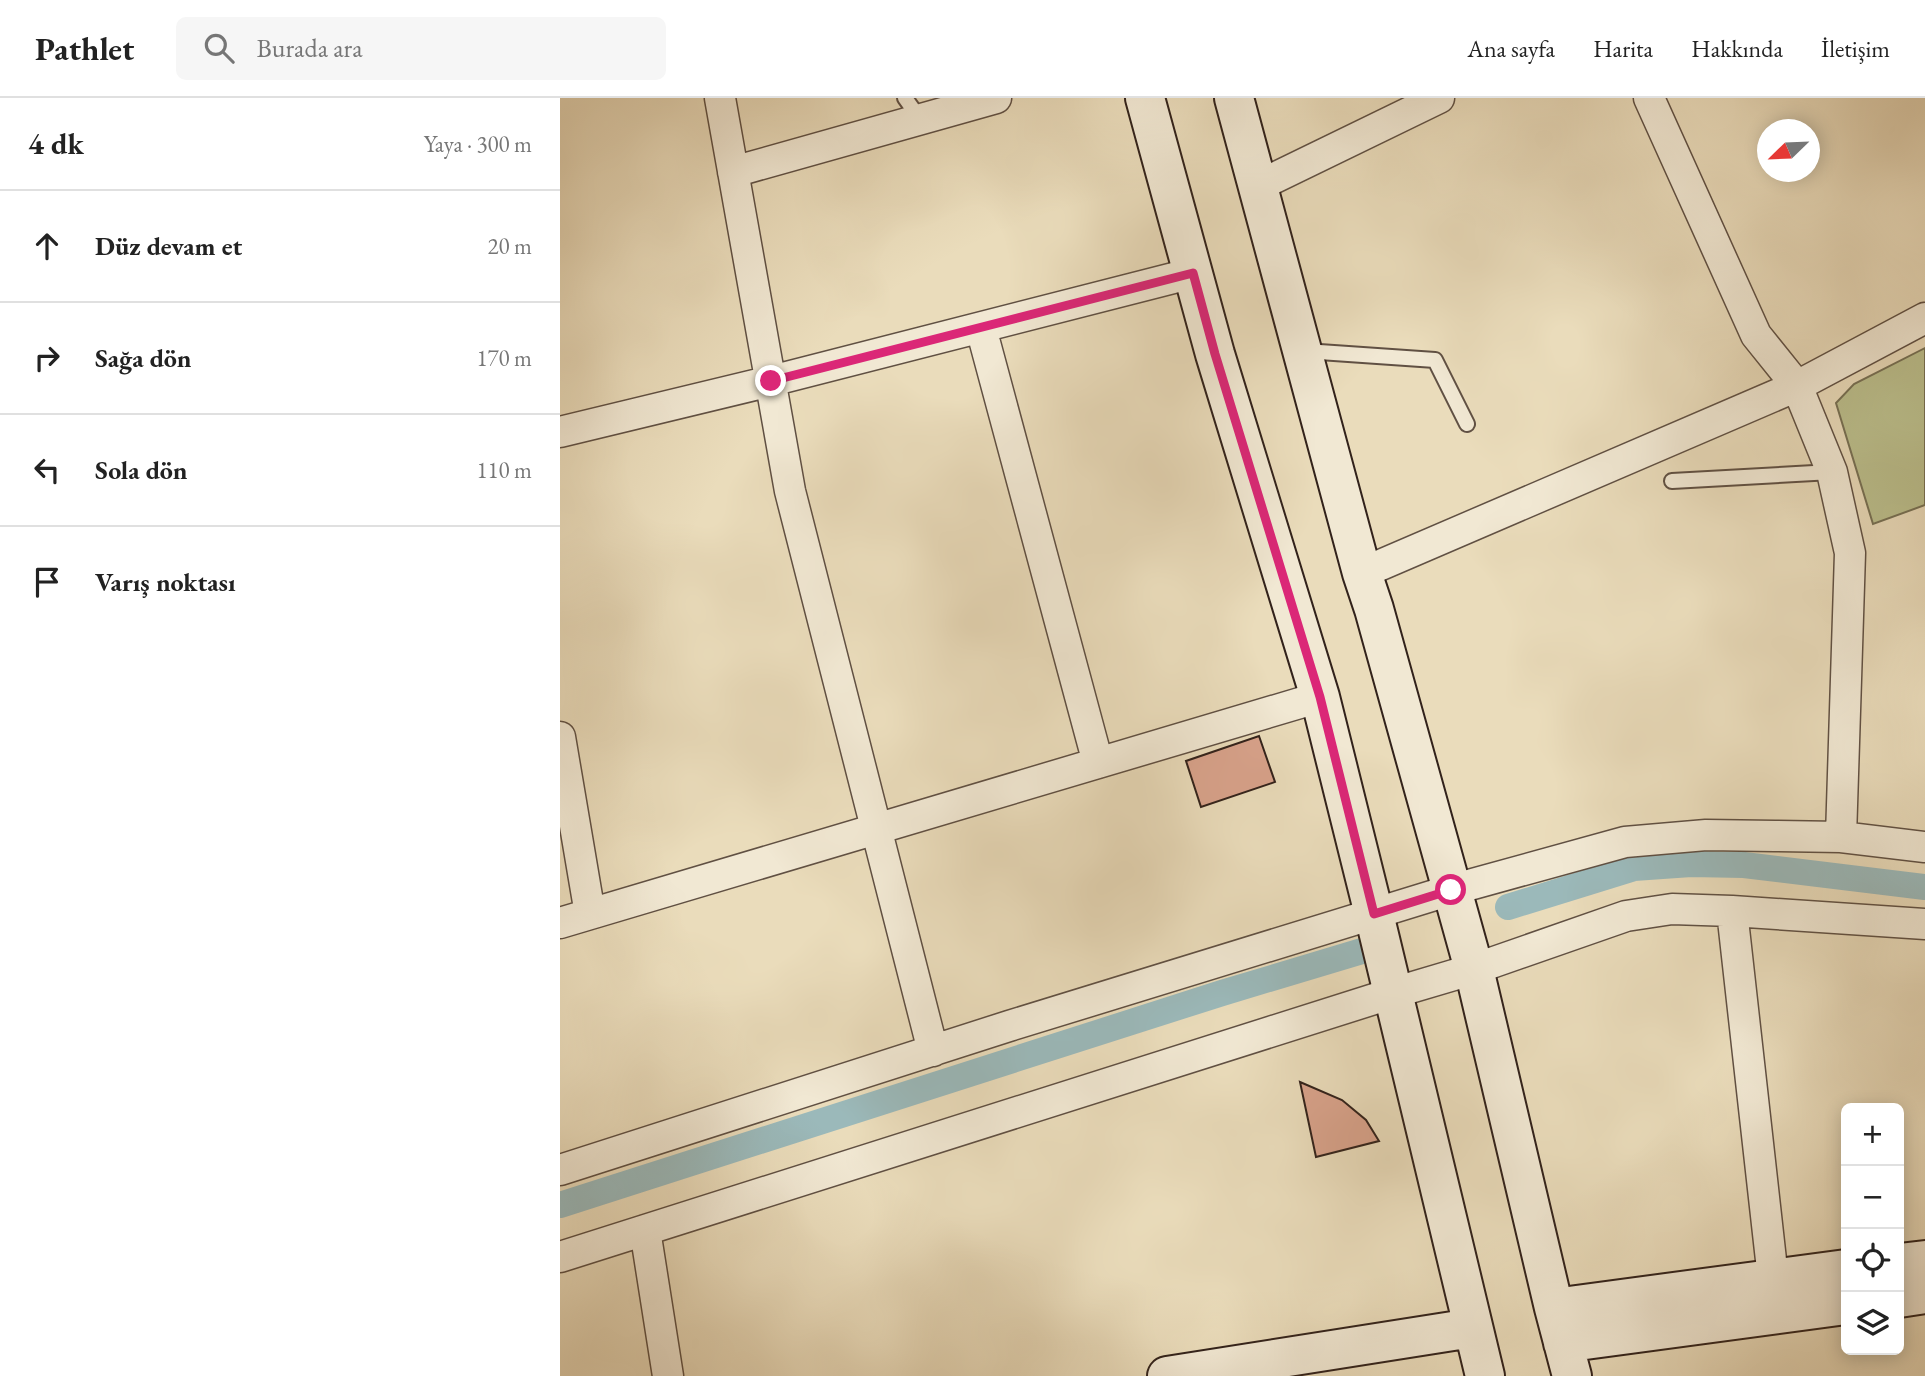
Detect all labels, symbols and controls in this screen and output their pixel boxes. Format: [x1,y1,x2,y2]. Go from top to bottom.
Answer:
search box [176,17,666,80]
text: Pathlet [35,27,134,70]
icon: search [200,29,238,67]
text: Burada ara [256,31,363,65]
text: Ana sayfa [1467,33,1555,64]
text: Harita [1593,33,1653,64]
text: Hakkında [1691,33,1783,64]
text: İletişim [1821,33,1890,64]
north arrow [1757,119,1820,182]
text: 4 dk [28,124,84,163]
text: Yaya · 300 m [424,129,532,159]
icon: ahead [28,227,66,265]
text: Düz devam et [95,229,242,263]
text: 20 m [487,231,532,261]
icon: right [28,339,66,377]
text: Sağa dön [95,341,192,375]
text: 170 m [476,343,532,373]
route end [755,365,786,396]
icon: left [28,451,66,489]
text: Sola dön [95,453,188,487]
text: 110 m [476,455,532,485]
icon: arrive [28,563,66,601]
text: Varış noktası [95,565,236,599]
route start [1435,874,1466,905]
map controls [1841,1103,1904,1355]
button: + [1841,1103,1904,1166]
button: − [1841,1166,1904,1229]
button: locate [1841,1229,1904,1292]
button: layers [1841,1292,1904,1355]

